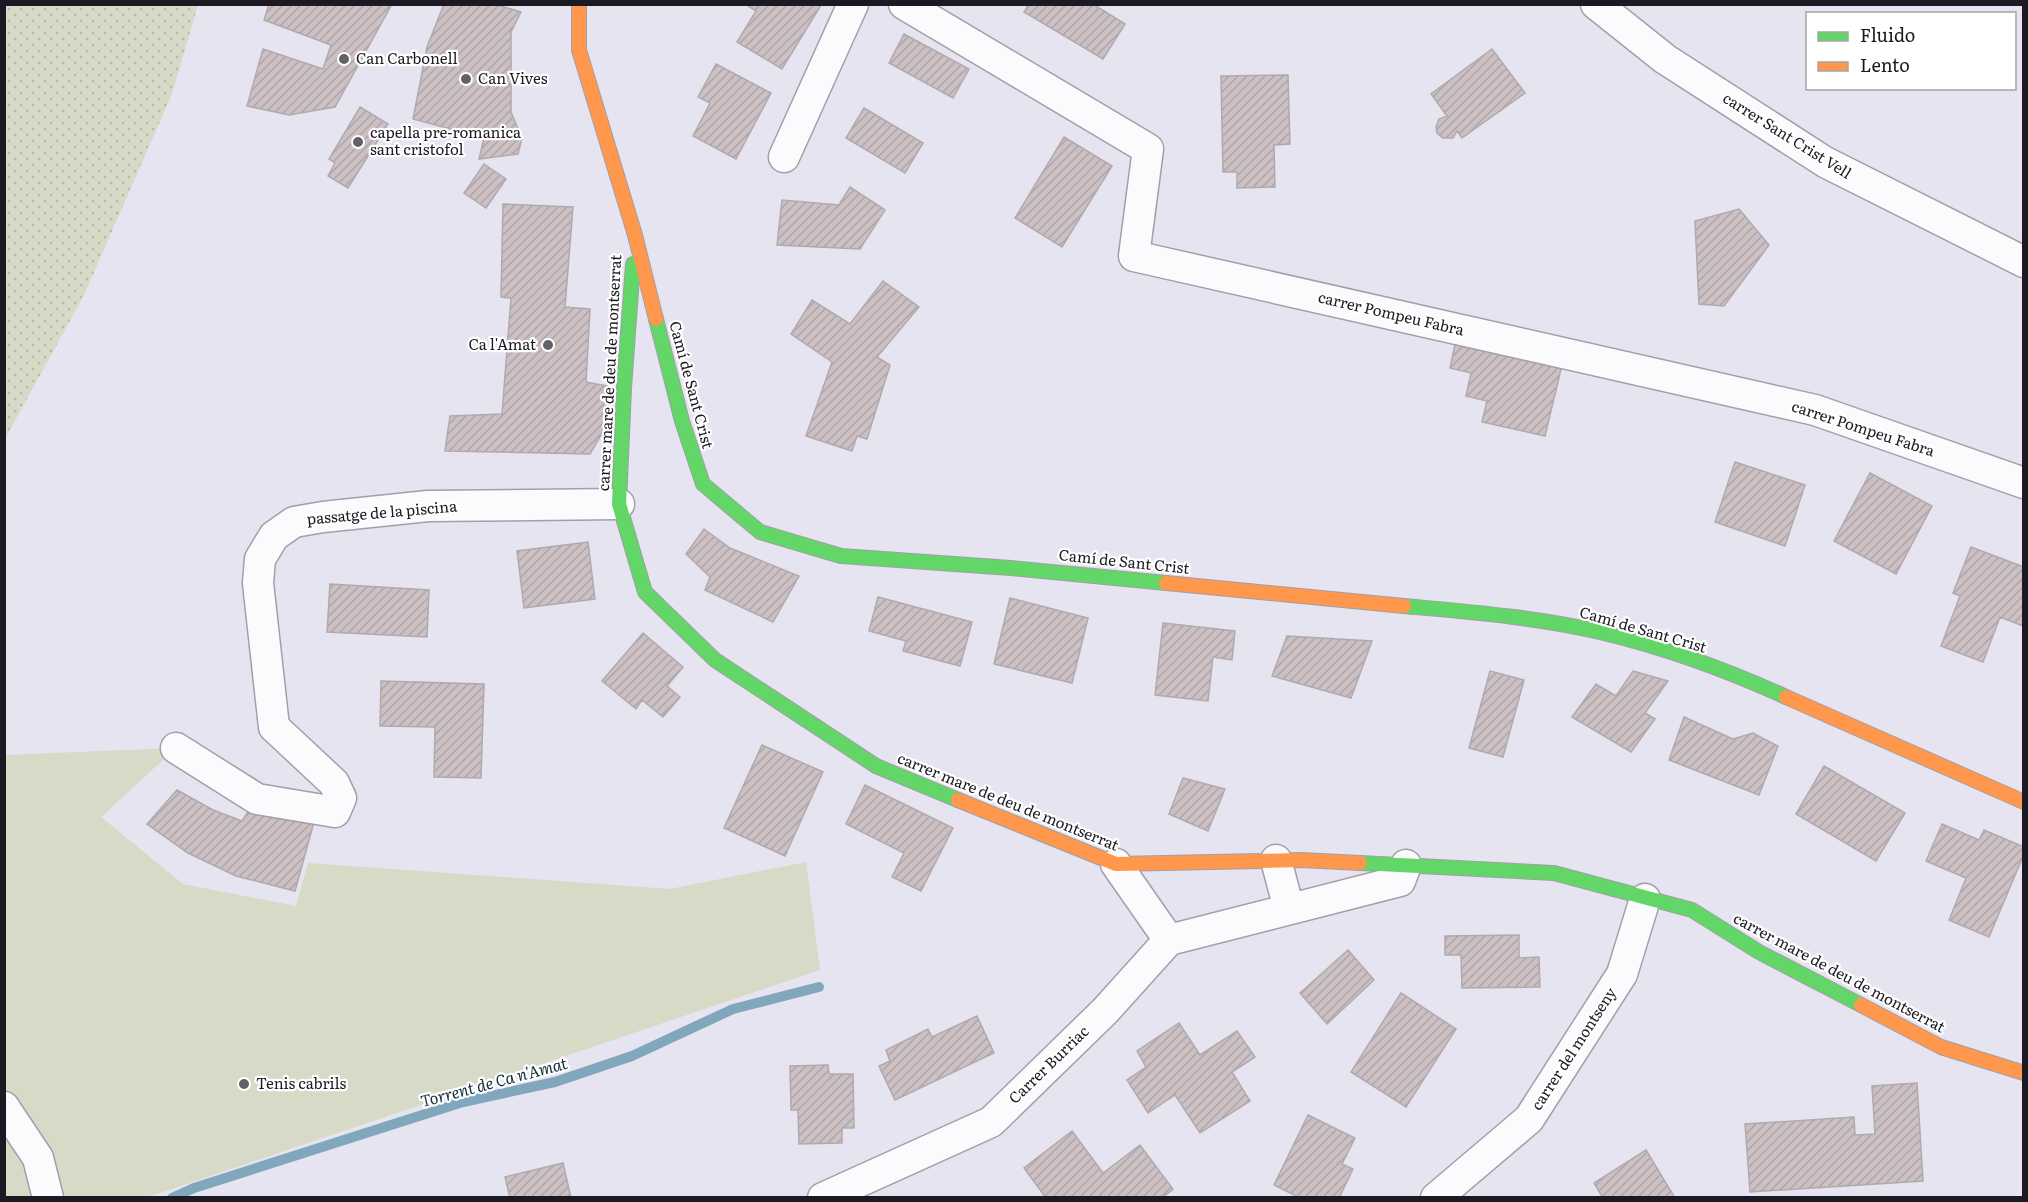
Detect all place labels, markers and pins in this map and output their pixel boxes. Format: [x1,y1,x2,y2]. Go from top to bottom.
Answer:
place label: Can Carbonell [356,46,457,69]
marker: Can Carbonell [337,52,351,66]
place label: Can Vives [478,66,548,89]
marker: Can Vives [459,72,473,86]
place label: capella pre-romanica sant cristofol [370,120,522,160]
marker: capella pre-romanica sant cristofol [351,135,365,149]
place label: Ca l'Amat [468,332,536,355]
marker: Ca l'Amat [541,338,555,352]
place label: Tenis cabrils [256,1071,347,1094]
marker: Tenis cabrils [237,1077,251,1091]

